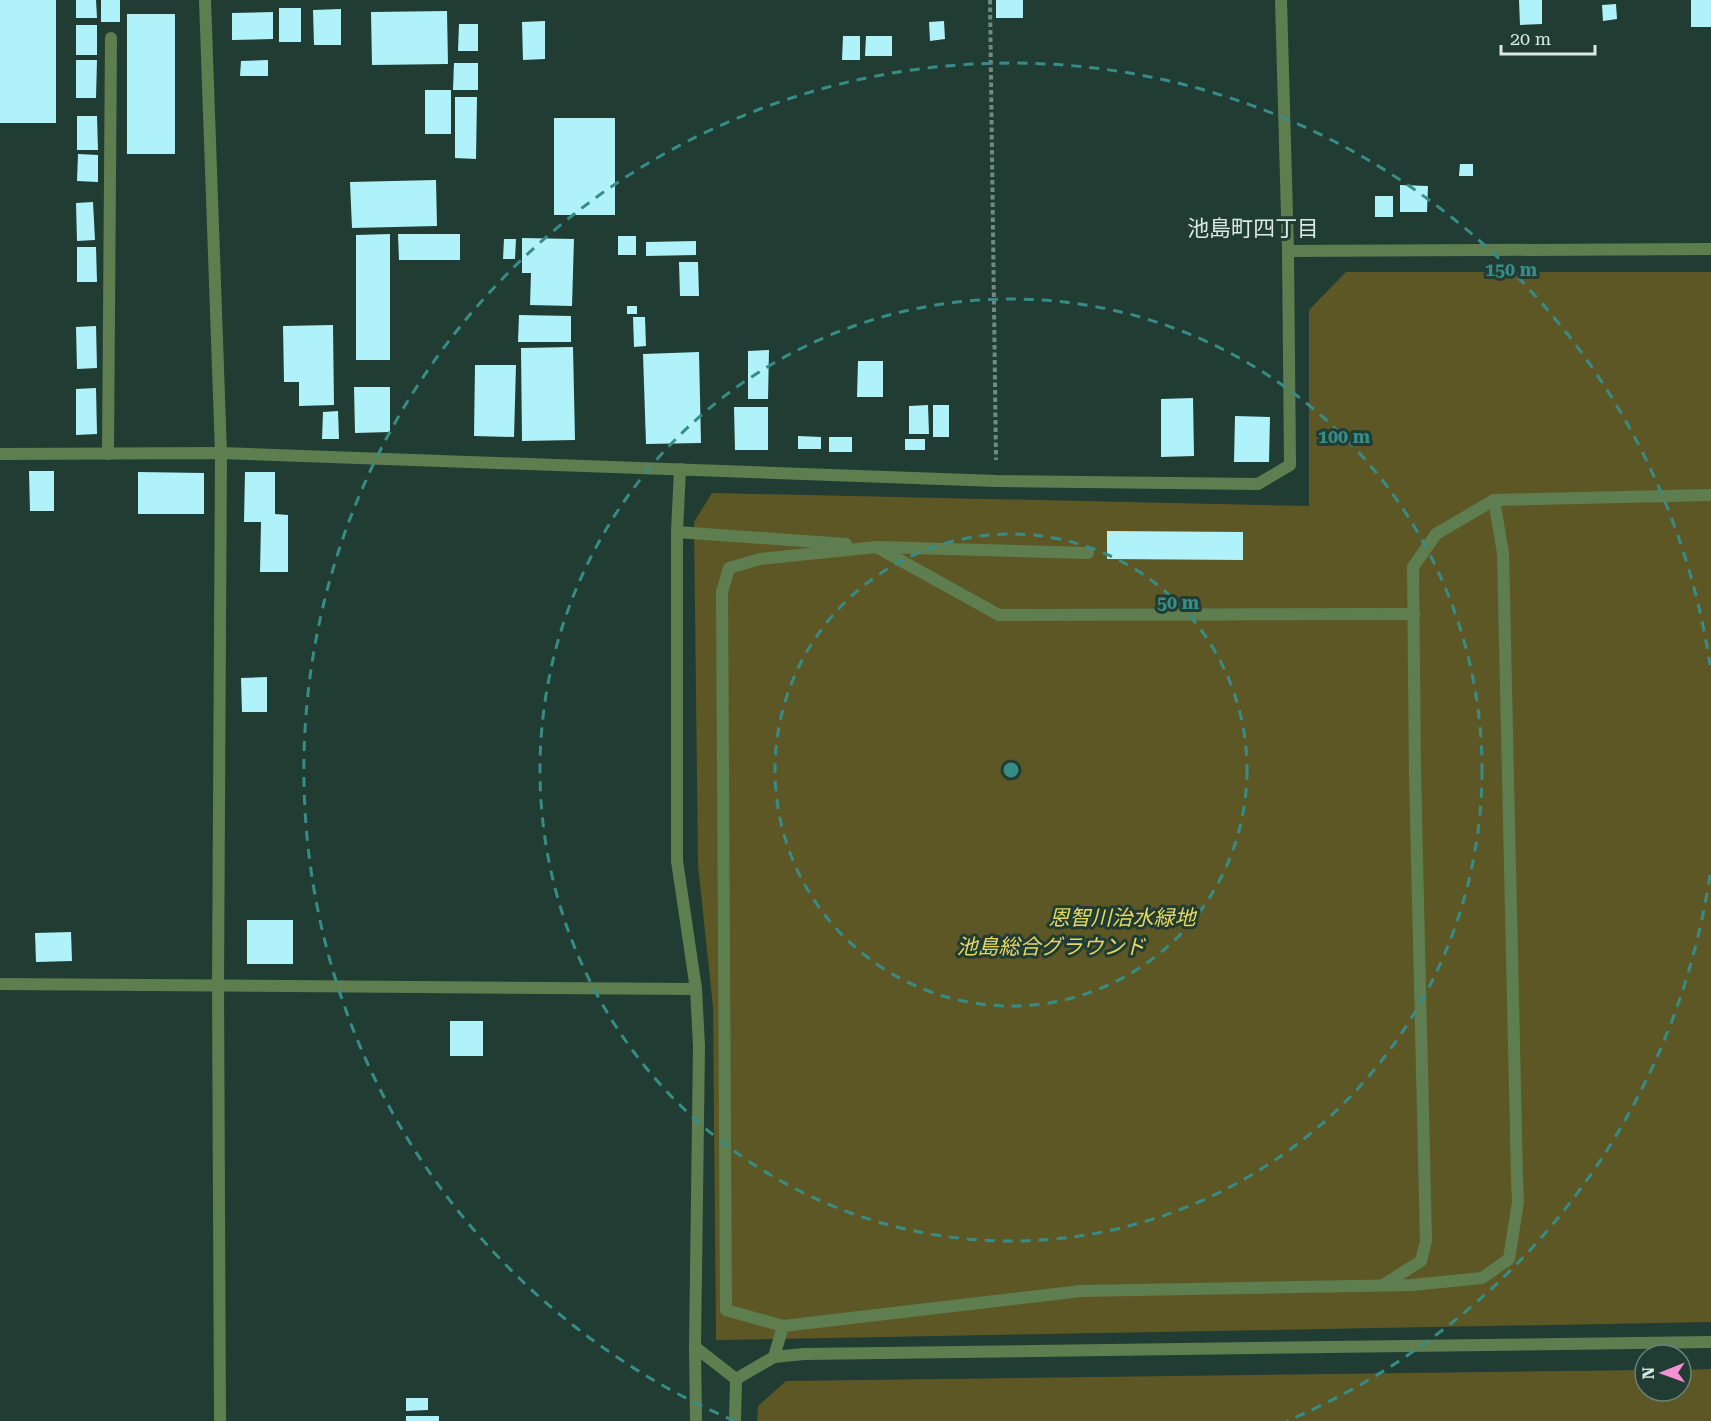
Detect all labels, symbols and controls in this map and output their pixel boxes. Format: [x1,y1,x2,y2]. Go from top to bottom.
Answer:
scale bar [1501,18,1596,56]
text: 20 m [1510,28,1551,49]
district label: 池島町四丁目 [1187,216,1319,241]
text: 150 m [1485,259,1538,280]
text: 100 m [1318,426,1371,447]
text: 50 m [1157,592,1200,613]
centre of rings [1001,760,1021,780]
park label: 恩智川治水緑地 [1049,906,1197,930]
park label: 池島総合グラウンド [957,935,1146,959]
north arrow [1633,1343,1693,1403]
text: N [1639,1367,1658,1380]

